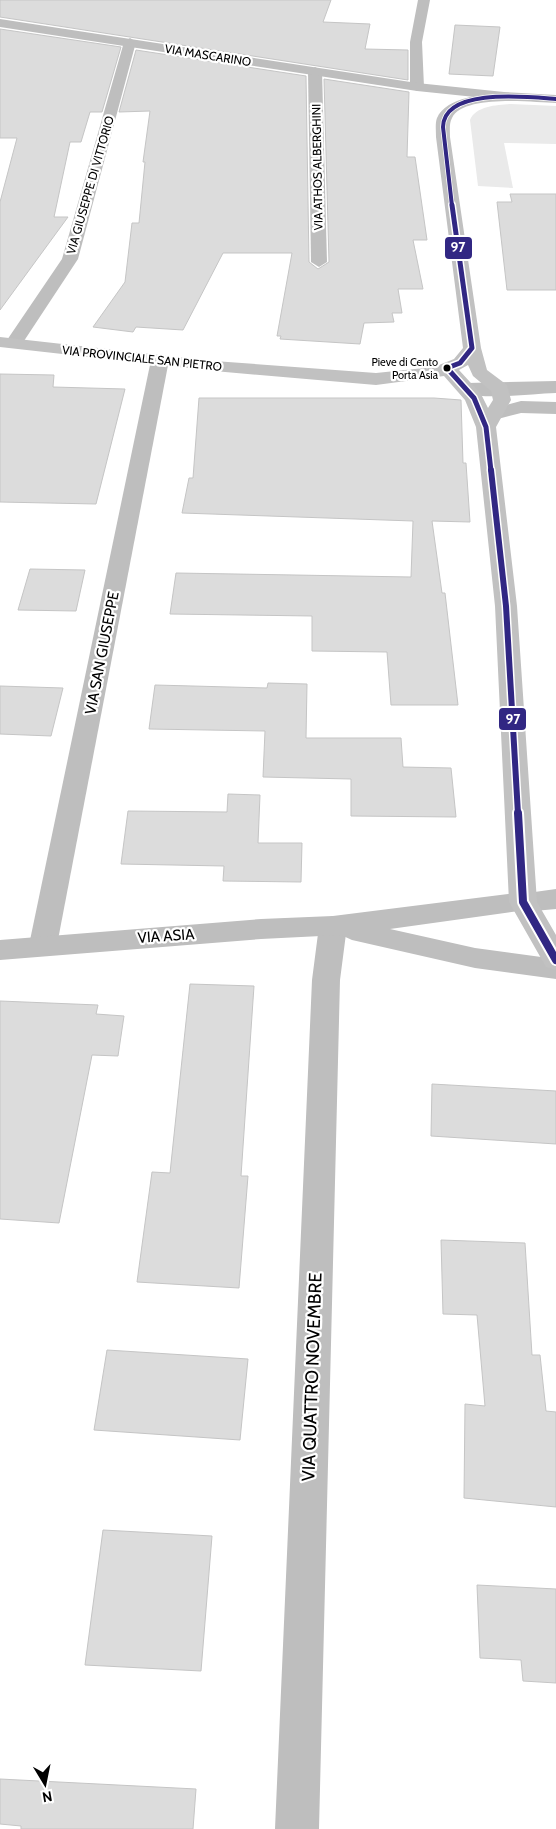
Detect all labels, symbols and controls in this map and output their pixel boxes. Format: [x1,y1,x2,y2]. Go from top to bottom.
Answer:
street label: VIA MASCARINO [164,41,252,69]
street label: VIA ATHOS ALBERGHINI [308,104,326,230]
street label: VIA GIUSEPPE DI VITTORIO [63,114,117,256]
line badge: 97 [444,236,473,260]
text: 97 [450,238,466,256]
street label: VIA PROVINCIALE SAN PIETRO [61,342,223,374]
place label: Pieve di Cento Porta Asia [371,355,439,382]
marker: Pieve di Cento Porta Asia [442,363,452,373]
street label: VIA SAN GIUSEPPE [81,590,123,716]
line badge: 97 [498,707,527,731]
text: 97 [505,710,521,728]
street label: VIA ASIA [137,925,196,947]
street label: VIA QUATTRO NOVEMBRE [297,1272,327,1482]
north arrow [20,1759,70,1809]
text: N [41,1787,54,1807]

